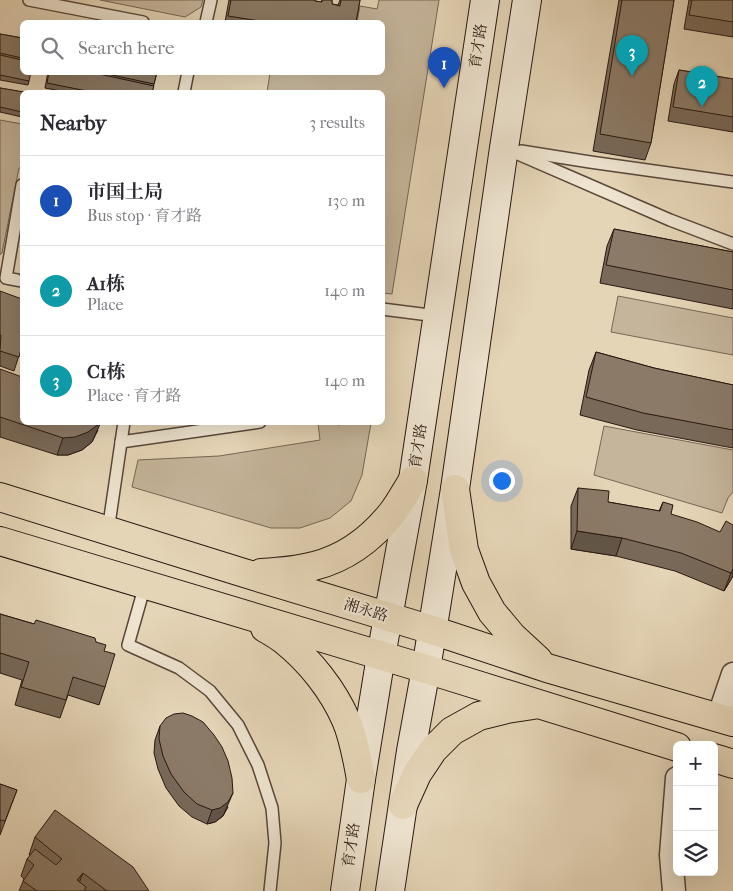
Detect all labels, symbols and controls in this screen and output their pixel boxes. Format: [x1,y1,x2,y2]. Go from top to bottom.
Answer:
search box [20,20,385,75]
street label: 育才路 [466,22,490,70]
icon: search [38,34,66,62]
pin: 3 [616,35,648,76]
text: Search here [78,37,174,59]
pin: 1 [428,47,460,88]
pin: 2 [686,66,718,107]
text: Nearby [40,111,106,135]
text: 3 results [309,113,365,132]
text: 市国土局 [87,181,163,203]
text: 1 [53,191,59,210]
text: 130 m [327,191,365,210]
text: Bus stop · 育才路 [87,206,202,225]
text: A1栋 [87,273,125,295]
text: 2 [52,281,60,300]
text: 140 m [324,281,365,300]
text: Place [87,295,123,314]
text: C1栋 [87,361,126,383]
text: 3 [53,371,59,390]
text: 140 m [324,371,365,390]
text: Place · 育才路 [87,386,182,405]
street label: 育才路 [406,422,430,470]
your location [489,468,515,494]
street label: 湘永路 [342,595,390,625]
map controls [673,741,718,876]
button: + [673,741,718,786]
button: − [673,786,718,831]
street label: 育才路 [339,821,363,869]
button: layers [673,831,718,876]

